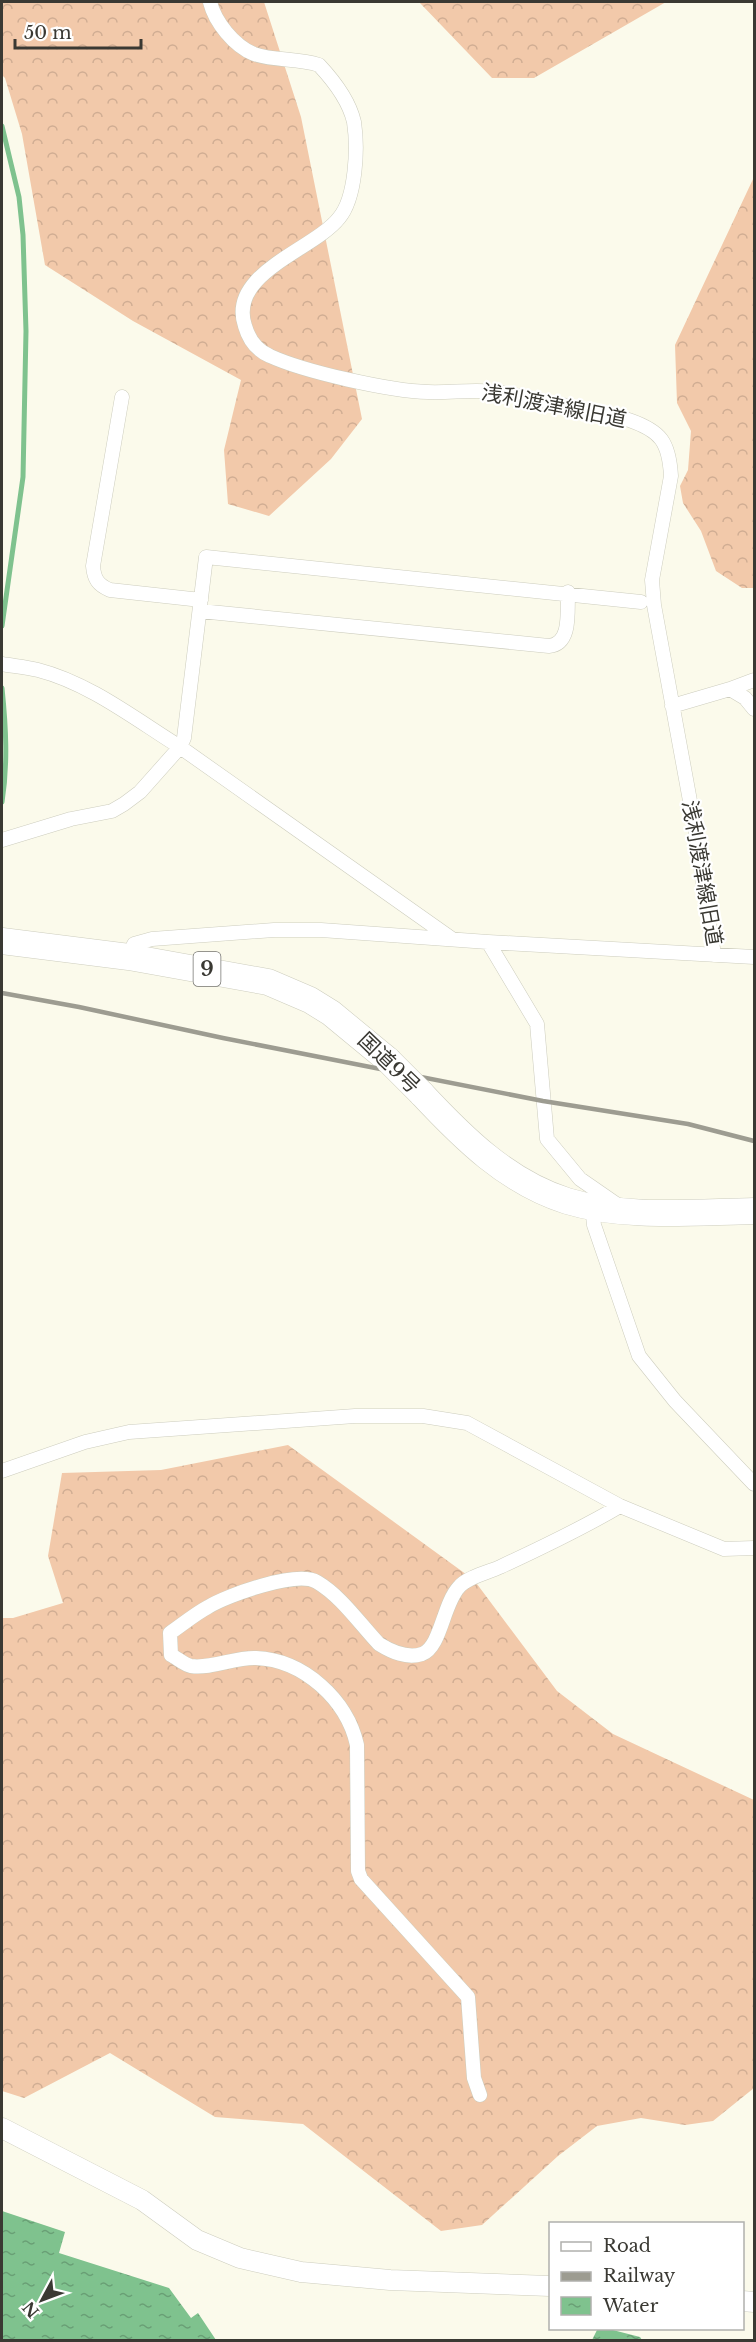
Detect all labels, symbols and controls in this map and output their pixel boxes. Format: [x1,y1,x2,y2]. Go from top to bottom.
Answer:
scale bar [15,12,141,50]
text: 50 m [24,22,72,44]
street label: 浅利渡津線旧道 [479,379,629,433]
street label: 浅利渡津線旧道 [676,798,728,948]
road number: 9 [194,952,220,986]
street label: 国道9号 [352,1027,426,1099]
legend [549,2222,744,2330]
text: Road [603,2235,651,2257]
text: Railway [603,2265,676,2287]
north arrow [12,2270,72,2330]
text: Water [602,2295,659,2317]
text: N [18,2298,43,2322]

